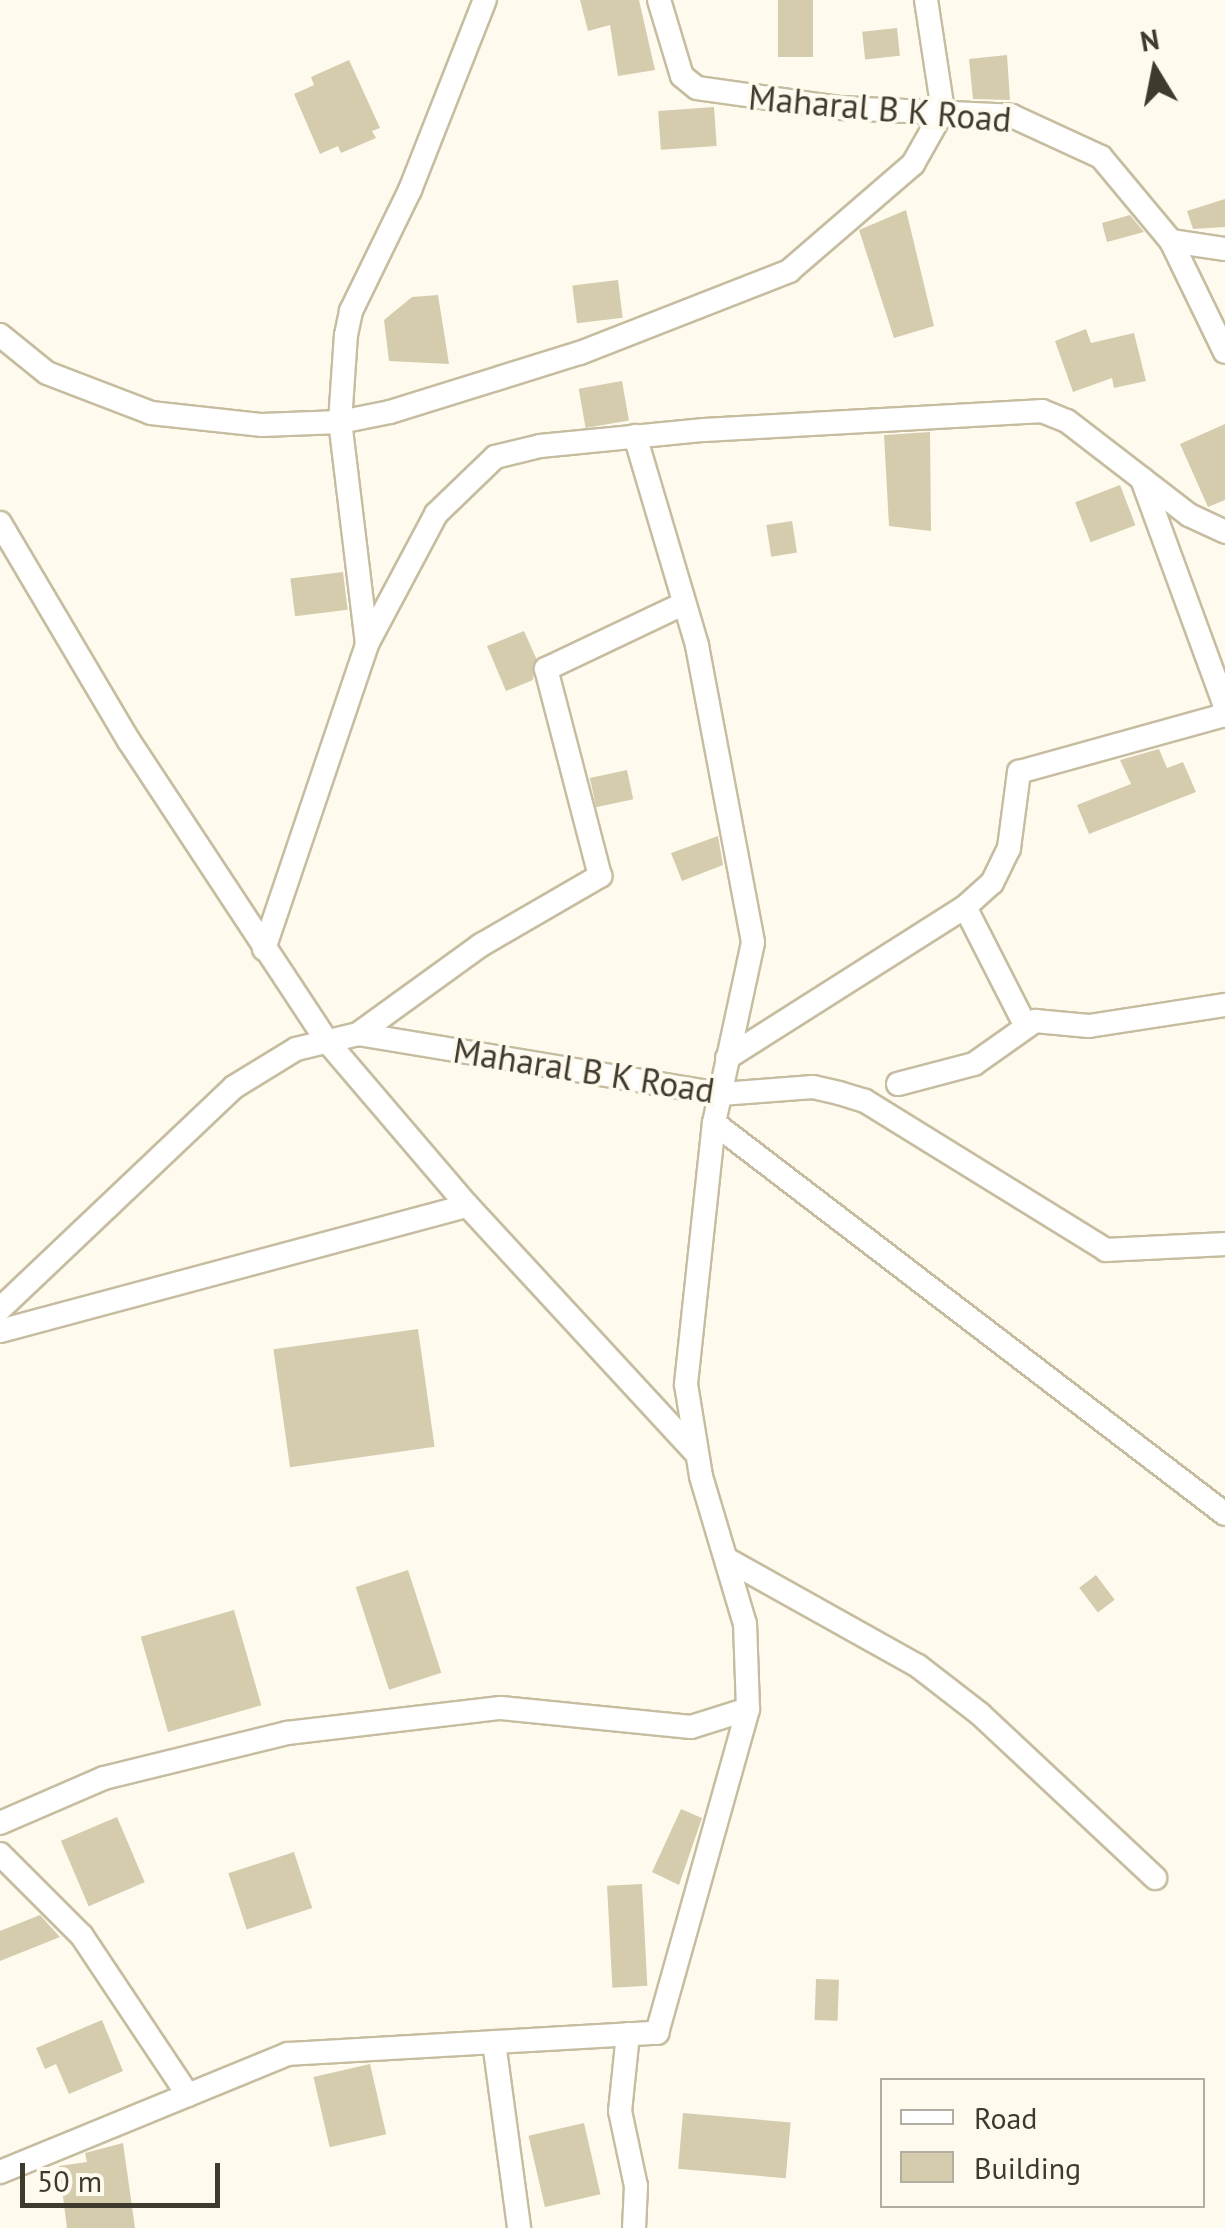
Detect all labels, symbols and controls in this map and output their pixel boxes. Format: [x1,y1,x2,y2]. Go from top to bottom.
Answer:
north arrow [1105,20,1205,120]
text: N [1137,20,1162,60]
street label: Maharal B K Road [746,76,1014,140]
street label: Maharal B K Road [450,1029,718,1111]
legend [880,2078,1205,2208]
text: Road [974,2098,1038,2137]
scale bar [25,2143,225,2205]
text: Building [974,2148,1081,2187]
text: 50 m [37,2161,102,2200]

